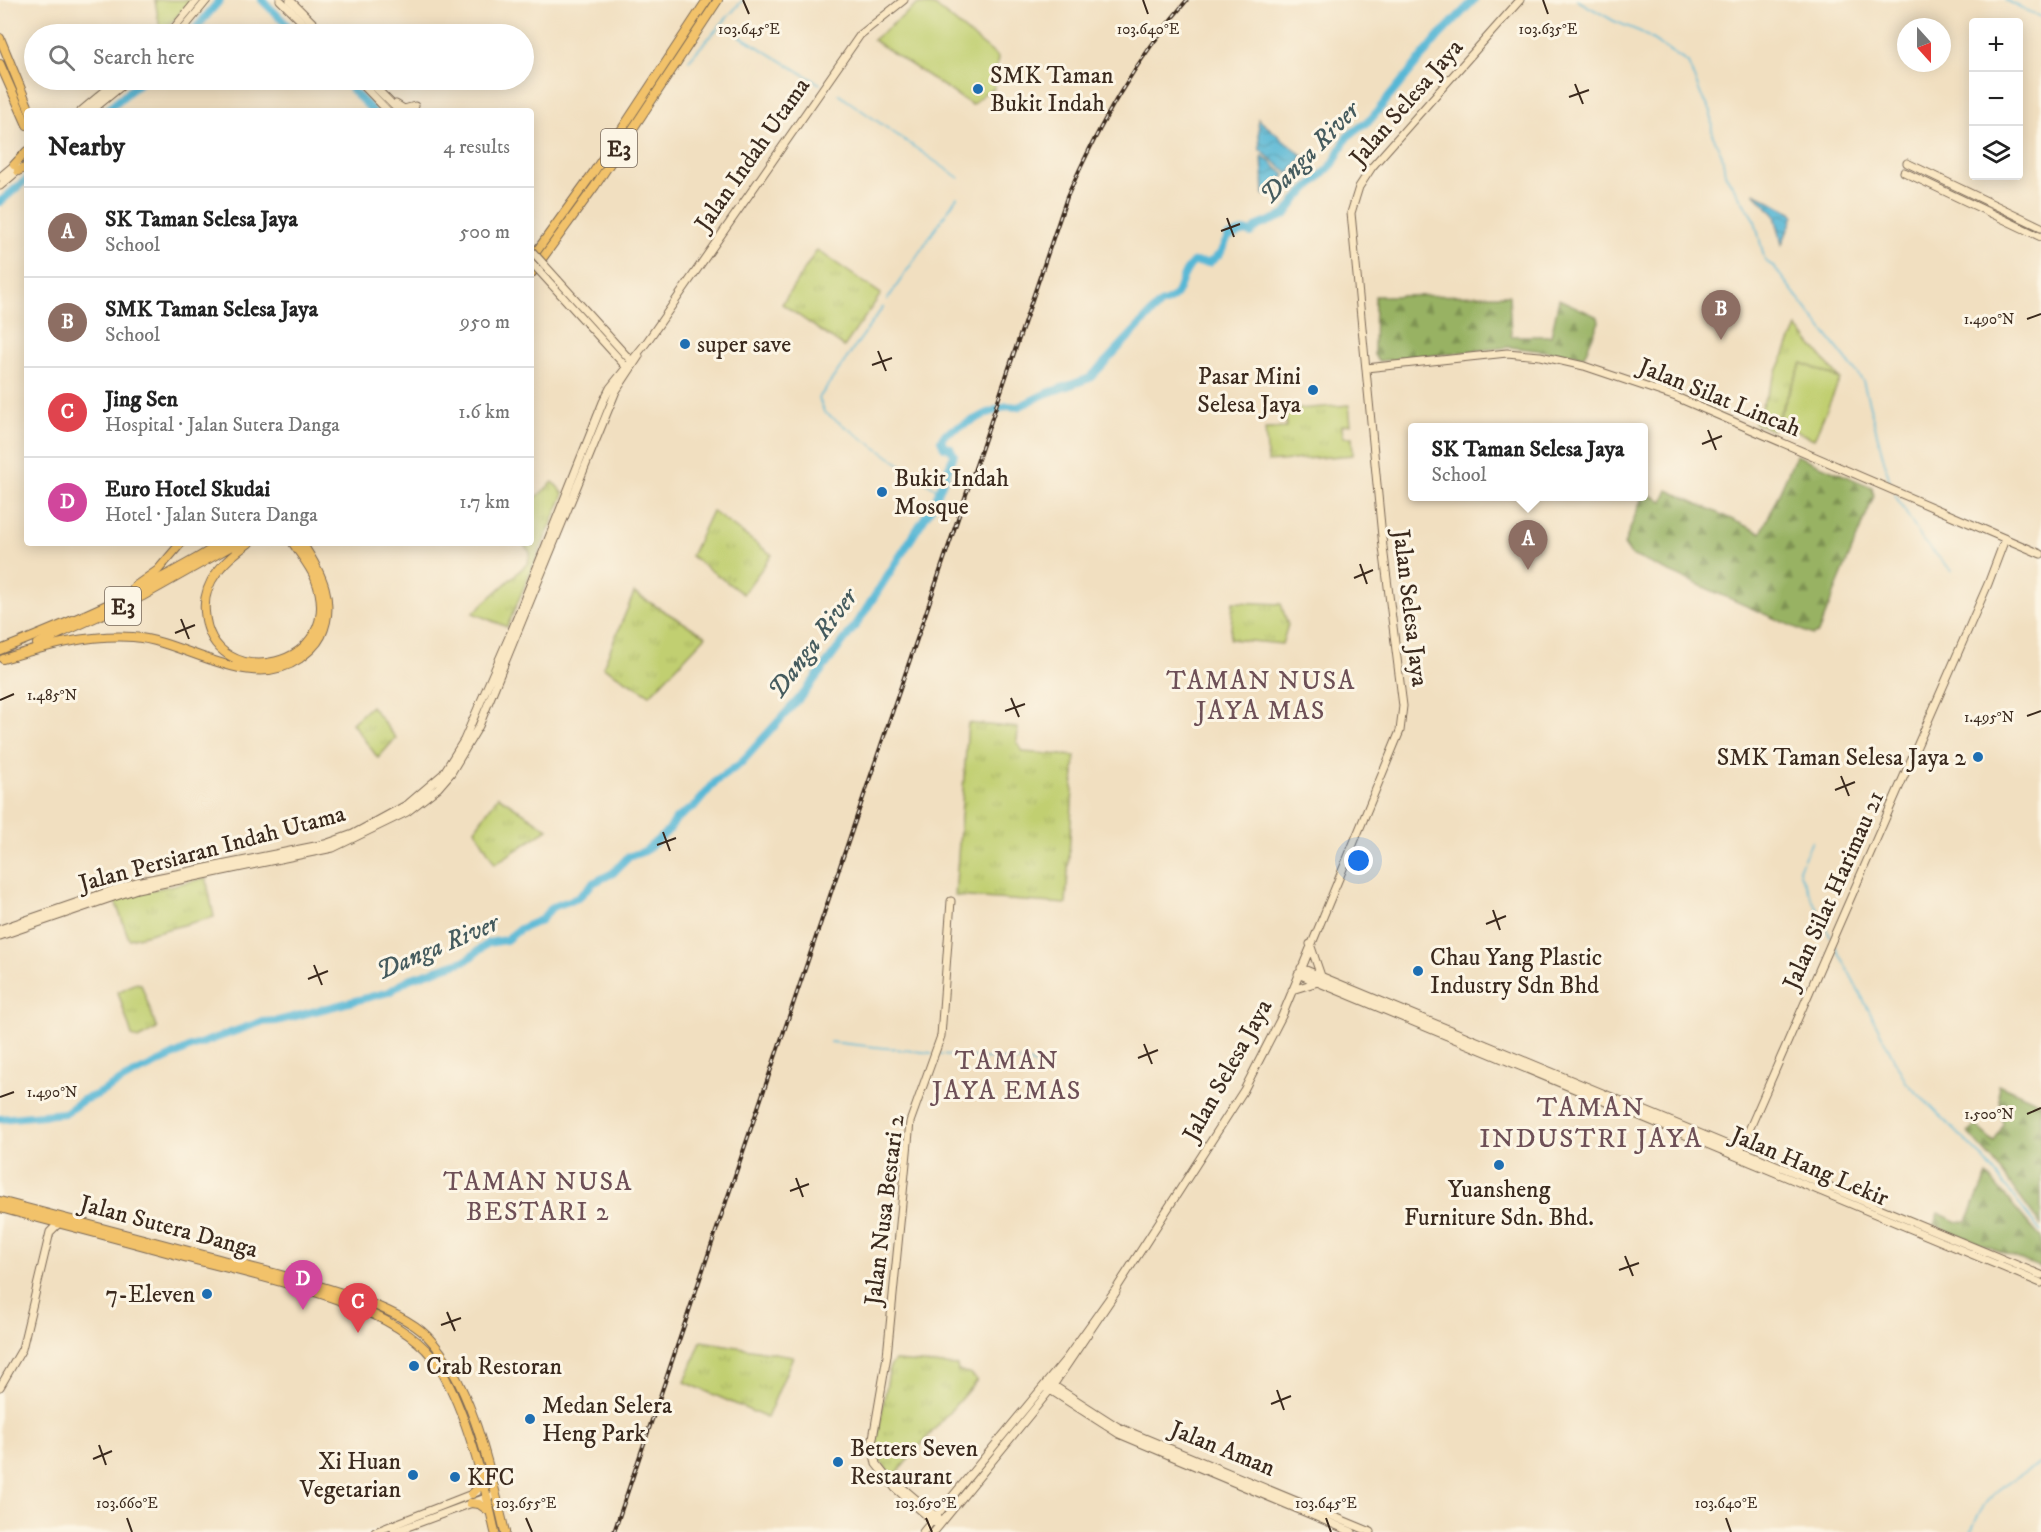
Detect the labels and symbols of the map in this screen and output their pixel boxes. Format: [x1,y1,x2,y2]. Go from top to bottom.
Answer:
north arrow [1897,18,1951,72]
text: 103.645°E [718,20,780,39]
text: 103.640°E [1117,20,1180,39]
text: 103.635°E [1519,20,1578,39]
street label: Jalan Selesa Jaya [1342,33,1470,174]
place label: SMK Taman Bukit Indah [990,61,1114,119]
street label: Jalan Indah Utama [688,71,817,239]
marker: SMK Taman Bukit Indah [971,82,985,96]
water label: Danga River [1253,94,1368,211]
road number: E3 [601,129,637,167]
pin: B [1702,290,1740,340]
text: 1.490°N [1964,310,2014,329]
place label: super save [697,330,791,360]
marker: super save [678,337,692,351]
street label: Jalan Silat Lincah [1632,351,1806,444]
place label: Pasar Mini Selesa Jaya [1197,362,1302,420]
marker: Pasar Mini Selesa Jaya [1306,383,1320,397]
place label: Bukit Indah Mosque [894,464,1009,522]
marker: Bukit Indah Mosque [875,485,889,499]
pin: A [1508,520,1547,570]
street label: Jalan Selesa Jaya [1385,526,1435,689]
water label: Danga River [761,581,867,706]
road number: E3 [105,587,141,625]
district label: TAMAN NUSA JAYA MAS [1166,665,1356,728]
text: 1.485°N [27,686,77,705]
text: 1.495°N [1964,708,2014,727]
place label: SMK Taman Selesa Jaya 2 [1717,743,1966,773]
marker: SMK Taman Selesa Jaya 2 [1971,750,1985,764]
street label: Jalan Silat Harimau 21 [1776,786,1891,996]
street label: Jalan Persiaran Indah Utama [74,799,349,899]
your location [1344,846,1373,875]
water label: Danga River [371,906,505,988]
place label: Chau Yang Plastic Industry Sdn Bhd [1430,943,1602,1001]
marker: Chau Yang Plastic Industry Sdn Bhd [1411,964,1425,978]
street label: Jalan Selesa Jaya [1175,993,1280,1149]
district label: TAMAN JAYA EMAS [930,1045,1082,1108]
text: 1.490°N [27,1083,77,1102]
district label: TAMAN INDUSTRI JAYA [1479,1091,1703,1156]
text: 1.500°N [1964,1105,2014,1124]
street label: Jalan Nusa Bestari 2 [858,1113,912,1309]
street label: Jalan Hang Lekir [1724,1119,1893,1214]
marker: Yuansheng Furniture Sdn. Bhd. [1492,1158,1506,1172]
district label: TAMAN NUSA BESTARI 2 [443,1166,633,1229]
place label: Yuansheng Furniture Sdn. Bhd. [1404,1175,1594,1233]
street label: Jalan Sutera Danga [75,1188,262,1265]
pin: D [284,1260,322,1310]
place label: 7-Eleven [106,1280,195,1310]
pin: C [338,1284,378,1333]
marker: 7-Eleven [200,1287,214,1301]
place label: Crab Restoran [426,1352,563,1382]
marker: Crab Restoran [407,1359,421,1373]
place label: Medan Selera Heng Park [542,1391,673,1449]
marker: Medan Selera Heng Park [523,1412,537,1426]
street label: Jalan Aman [1164,1414,1280,1484]
place label: Betters Seven Restaurant [850,1434,978,1492]
place label: Xi Huan Vegetarian [299,1447,401,1505]
marker: Betters Seven Restaurant [831,1455,845,1469]
place label: KFC [467,1463,515,1493]
marker: Xi Huan Vegetarian [406,1468,420,1482]
marker: KFC [448,1470,462,1484]
text: 103.660°E [96,1494,158,1513]
text: 103.655°E [496,1494,557,1513]
text: 103.650°E [895,1494,957,1513]
text: 103.645°E [1295,1494,1357,1513]
text: 103.640°E [1695,1494,1758,1513]

